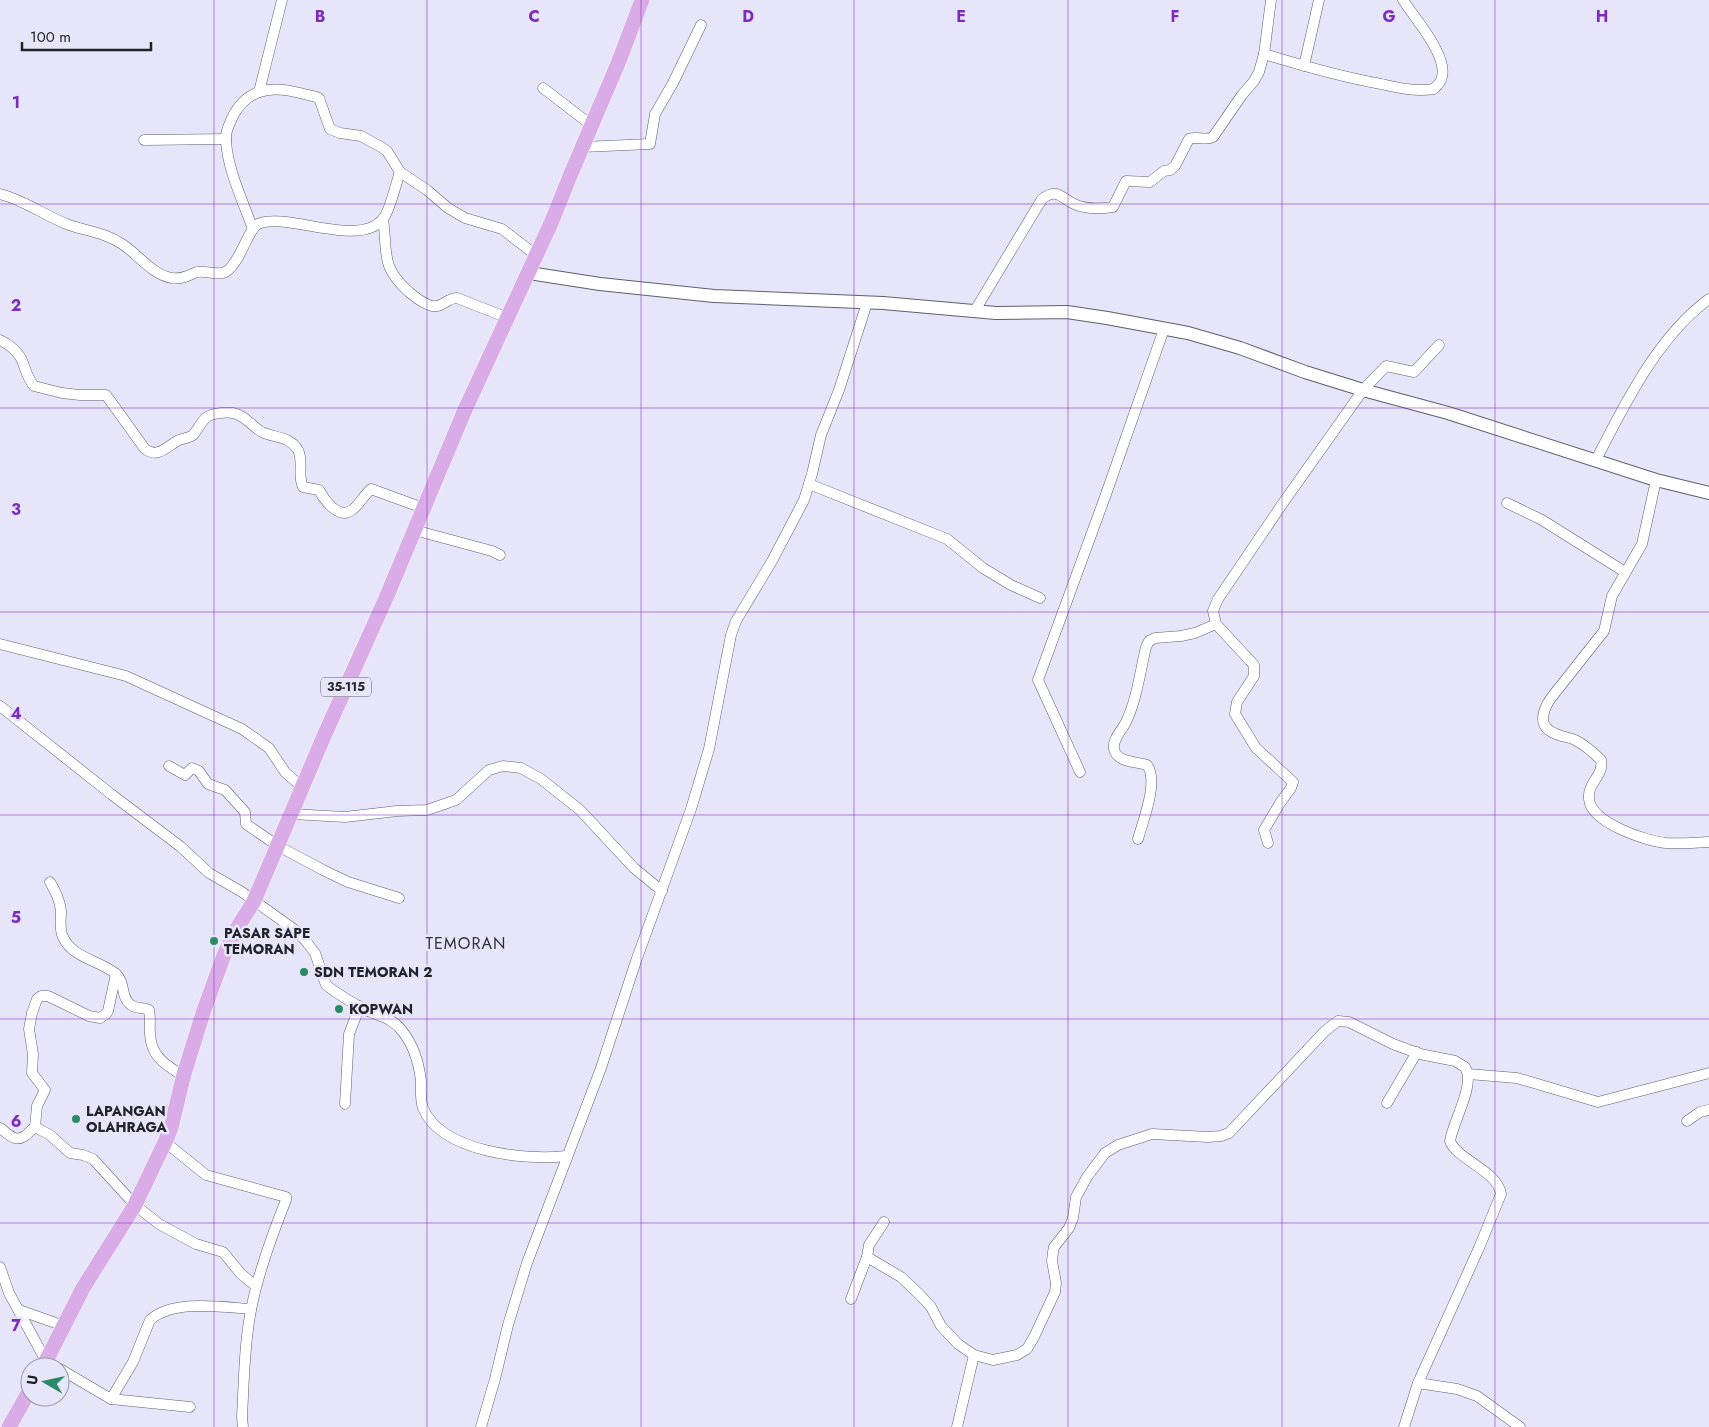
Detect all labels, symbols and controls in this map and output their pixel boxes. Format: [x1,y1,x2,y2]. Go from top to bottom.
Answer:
text: B [315,5,325,28]
text: C [528,5,540,28]
text: D [742,5,754,28]
text: E [956,5,966,28]
text: F [1171,5,1179,28]
text: G [1382,5,1396,28]
text: H [1596,5,1608,28]
scale bar [22,20,151,52]
text: 100 m [30,26,71,48]
text: 1 [12,91,20,114]
text: 2 [11,294,21,317]
text: 3 [11,498,21,521]
road number: 35-115 [321,678,371,696]
text: 4 [10,702,22,725]
text: 5 [11,906,21,929]
place label: PASAR SAPE TEMORAN [224,923,311,959]
district label: TEMORAN [426,932,506,955]
marker: PASAR SAPE TEMORAN [208,935,220,947]
place label: SDN TEMORAN 2 [314,962,432,982]
marker: SDN TEMORAN 2 [298,966,310,978]
place label: KOPWAN [349,999,413,1019]
marker: KOPWAN [333,1003,345,1015]
place label: LAPANGAN OLAHRAGA [86,1101,168,1137]
text: 6 [11,1110,21,1133]
marker: LAPANGAN OLAHRAGA [70,1113,82,1125]
text: 7 [11,1314,21,1337]
north arrow [20,1357,70,1407]
text: U [22,1374,43,1386]

